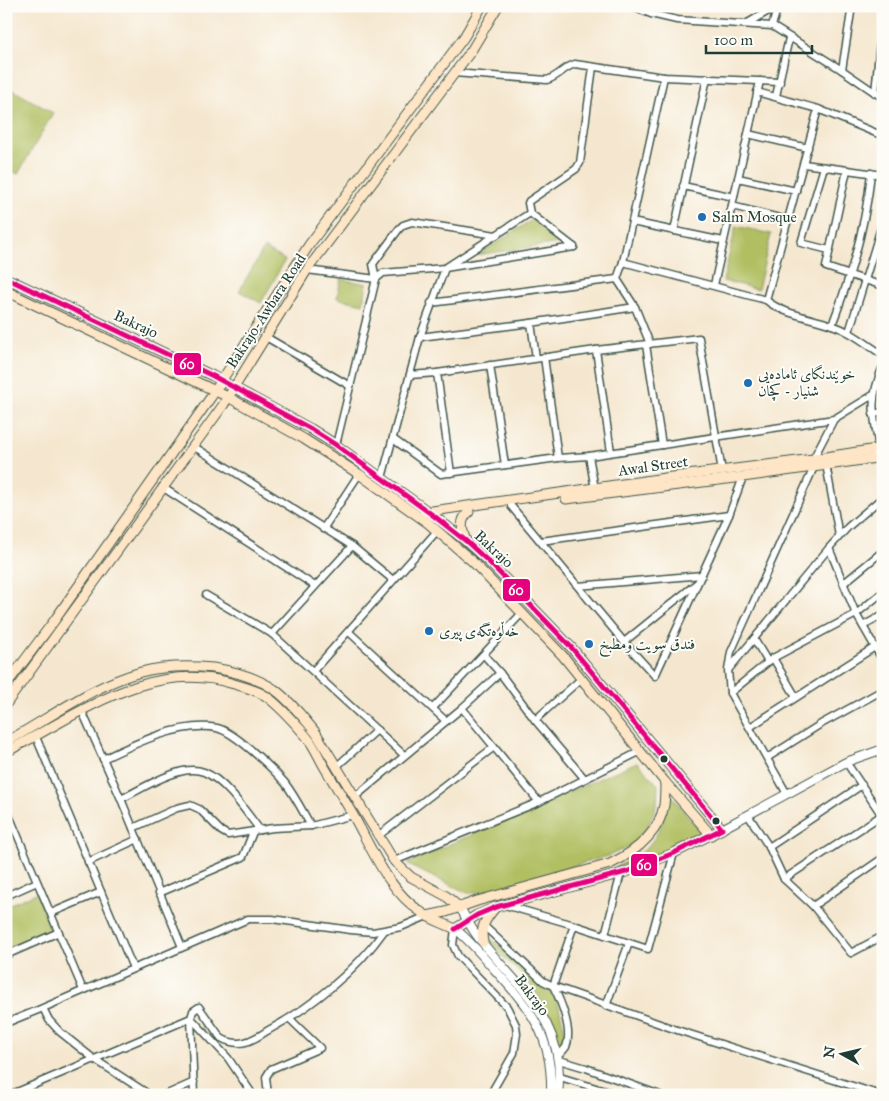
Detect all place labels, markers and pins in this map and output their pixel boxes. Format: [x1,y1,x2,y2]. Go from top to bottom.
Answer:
place label: Salm Mosque [712,208,797,227]
marker: Salm Mosque [696,211,708,223]
place label: خوێندنگای ئامادەیی شنیار - کچان [758,364,855,401]
marker: خوێندنگای ئامادەیی شنیار - کچان [742,377,754,389]
place label: خەڵوەتگەی پیری [439,621,519,642]
marker: خەڵوەتگەی پیری [423,625,435,637]
place label: فندق سويت ومطبخ [599,635,695,658]
marker: فندق سويت ومطبخ [583,638,595,650]
unlabelled marker [659,754,669,764]
unlabelled marker [711,816,721,826]

